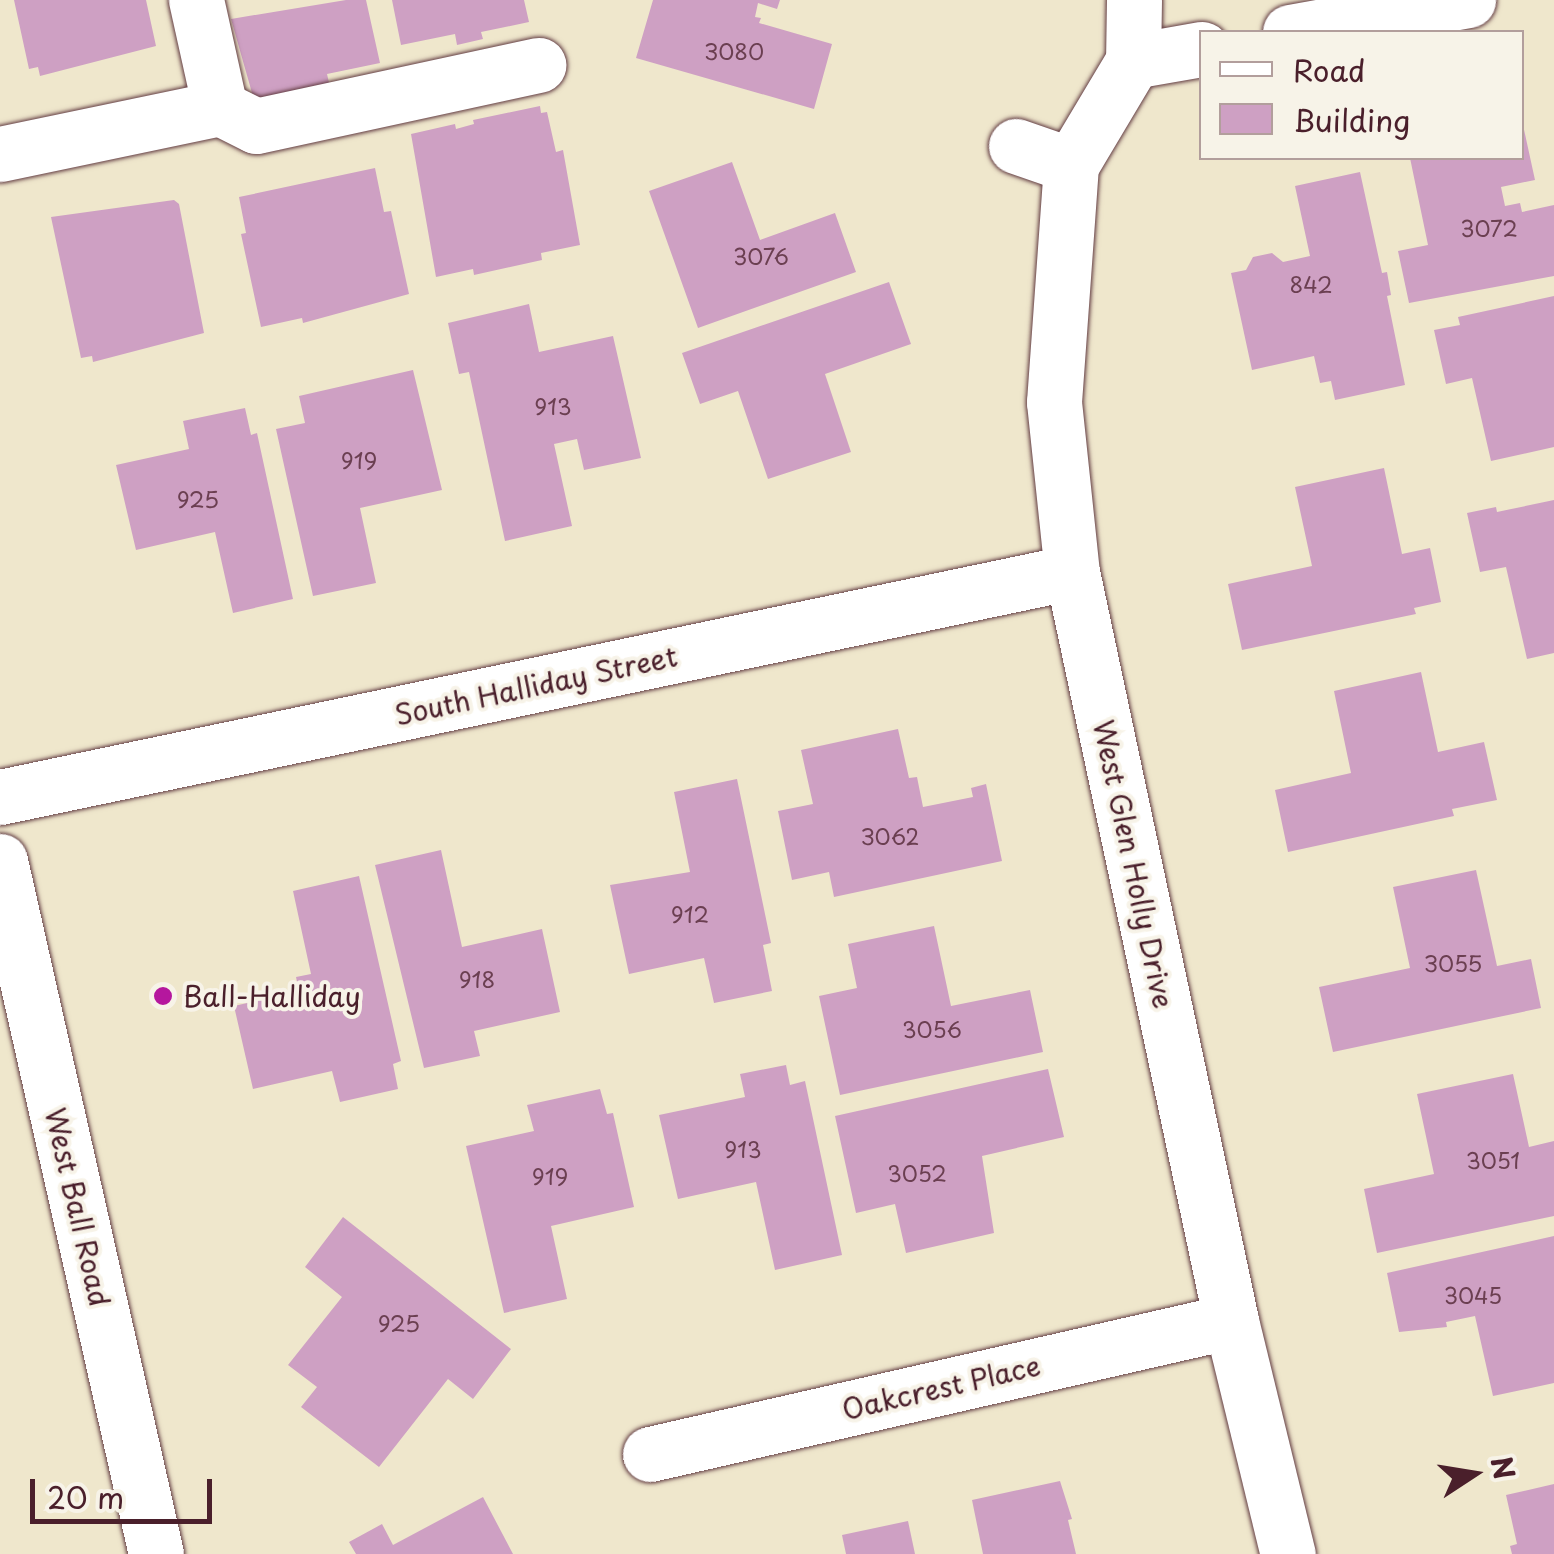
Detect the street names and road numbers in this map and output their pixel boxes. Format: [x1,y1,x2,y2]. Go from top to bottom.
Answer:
street label: South Halliday Street [390,638,682,732]
street label: West Glen Holly Drive [1087,715,1181,1013]
street label: West Ball Road [39,1104,117,1310]
street label: Oakcrest Place [838,1348,1044,1426]

